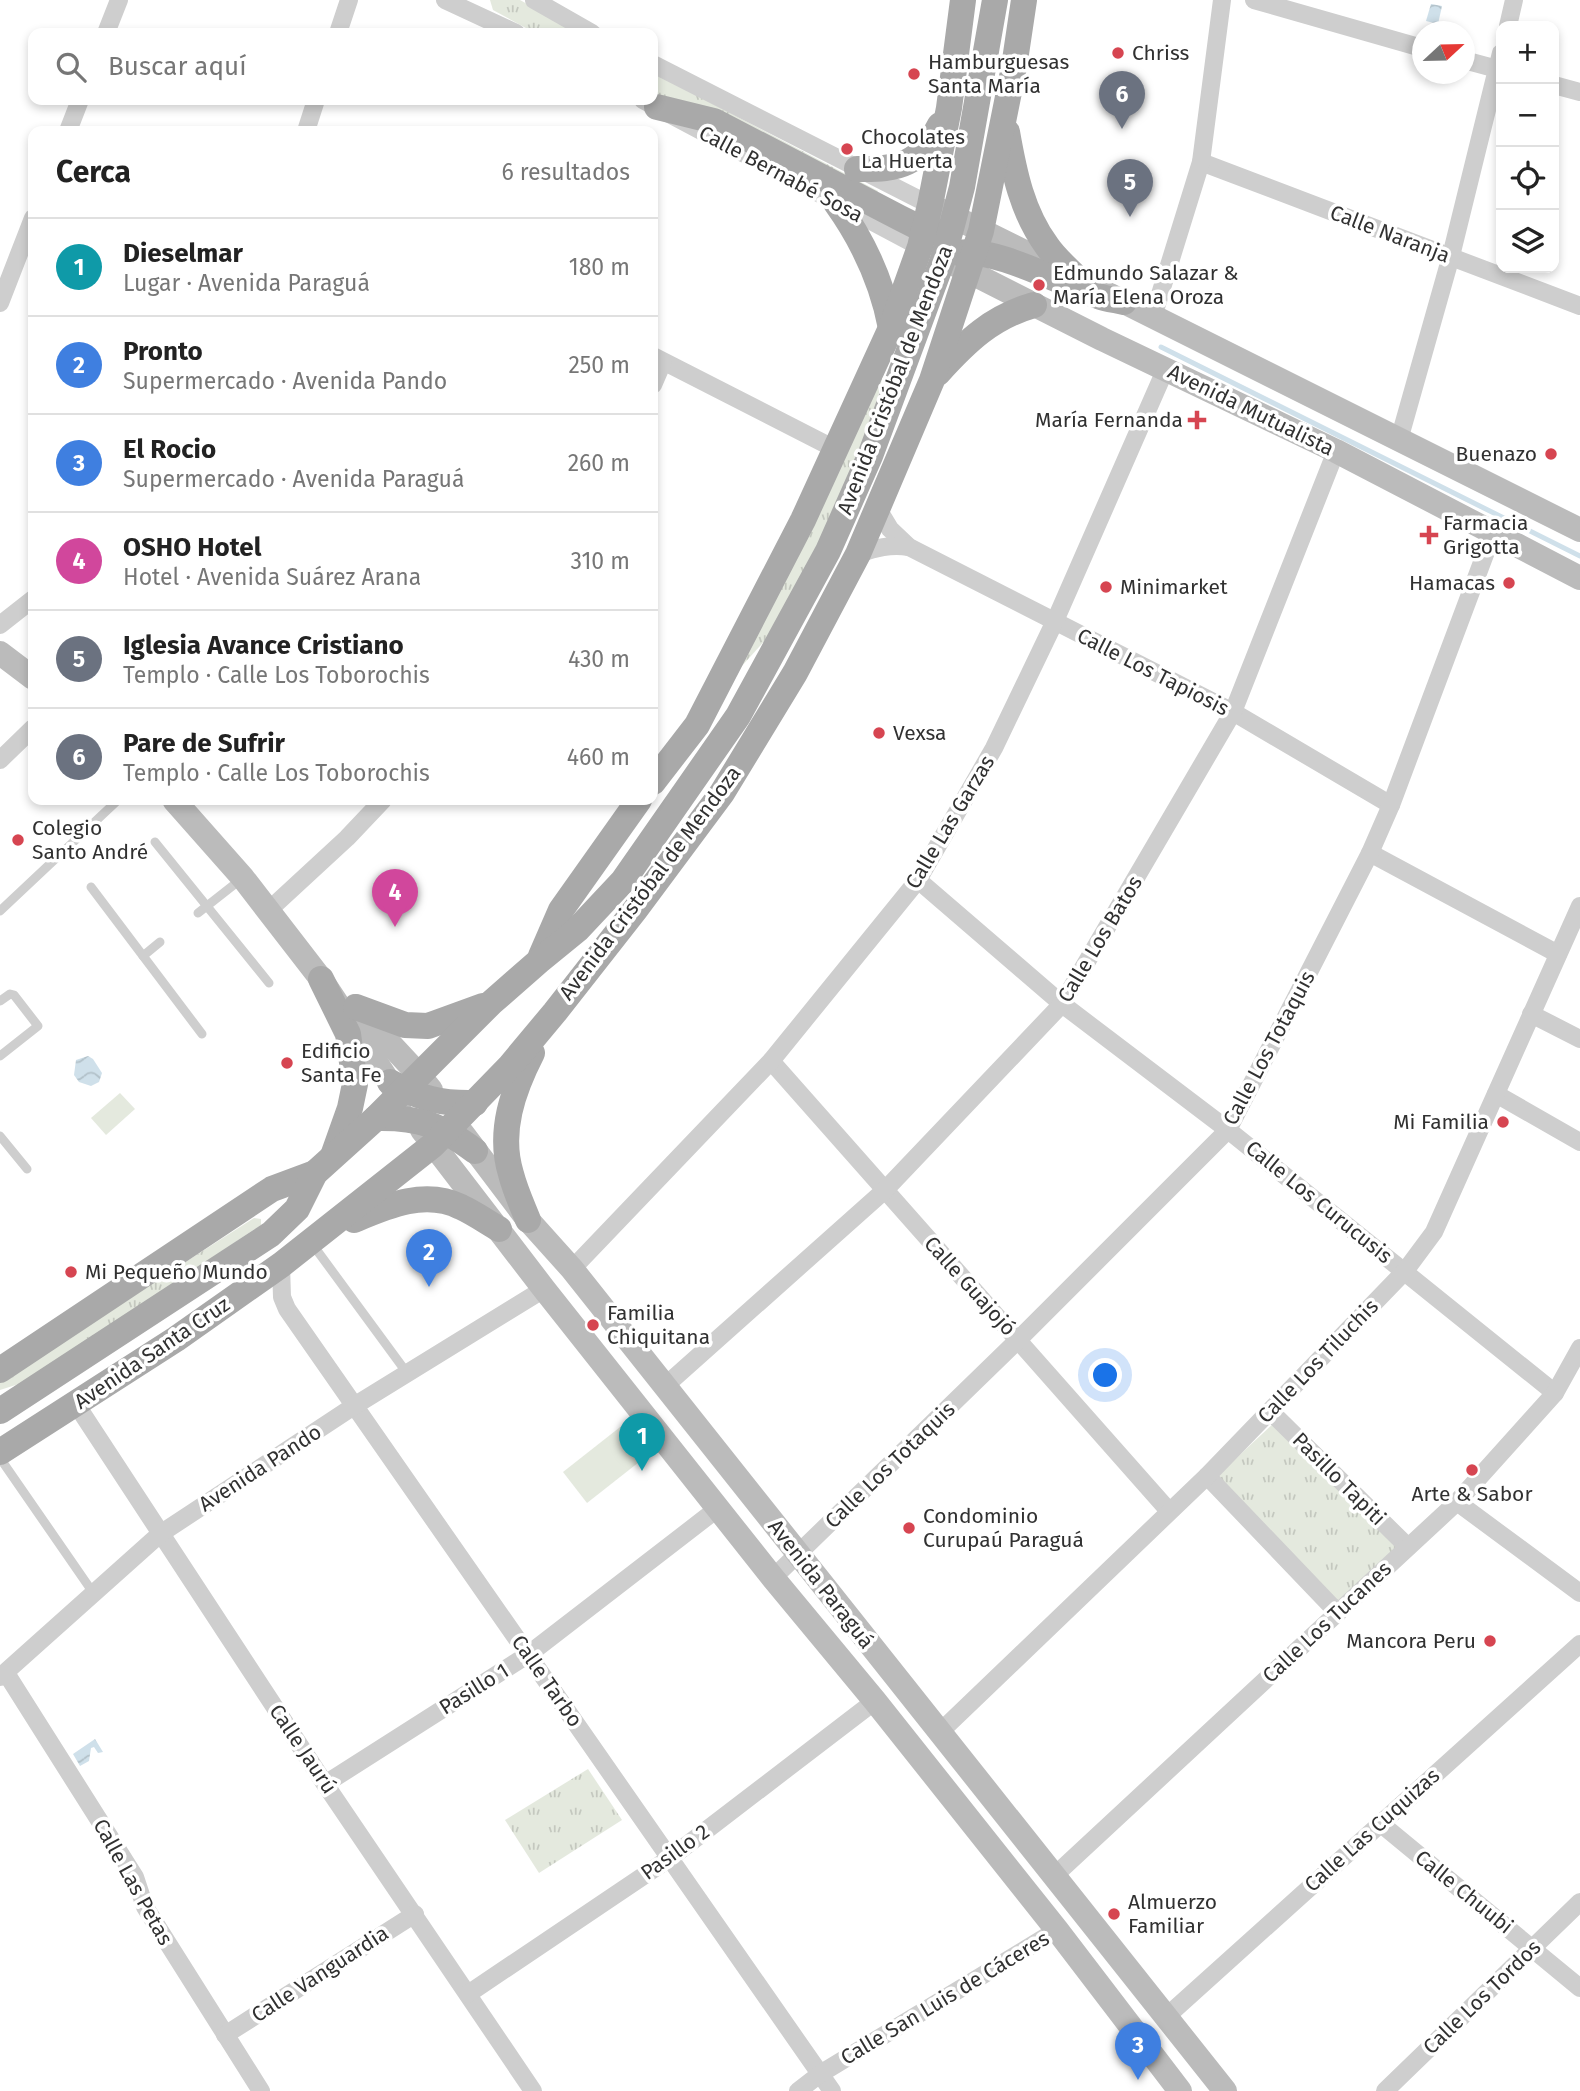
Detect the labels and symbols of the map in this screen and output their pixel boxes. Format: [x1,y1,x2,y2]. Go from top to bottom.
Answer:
north arrow [1412,21,1475,84]
place label: Chriss [1132,40,1189,66]
marker: Chriss [1110,45,1126,61]
place label: Hamburguesas Santa María [928,49,1069,99]
marker: Hamburguesas Santa María [906,66,922,82]
pin: 6 [1099,71,1145,129]
street label: Calle Bernabé Sosa [694,120,868,228]
place label: Chocolates La Huerta [861,124,965,174]
marker: Chocolates La Huerta [839,141,855,157]
pin: 5 [1107,159,1153,217]
street label: Calle Naranja [1326,199,1454,269]
street label: Avenida Cristóbal de Mendoza [832,242,958,518]
place label: Edmundo Salazar & María Elena Oroza [1053,260,1239,310]
marker: Edmundo Salazar & María Elena Oroza [1031,277,1047,293]
street label: Avenida Mutualista [1164,358,1338,462]
place label: María Fernanda [1035,407,1183,433]
marker: María Fernanda [1189,412,1205,428]
place label: Buenazo [1456,441,1537,467]
marker: Buenazo [1543,446,1559,462]
place label: Farmacia Grigotta [1443,510,1528,560]
marker: Farmacia Grigotta [1421,527,1437,543]
place label: Hamacas [1409,570,1495,596]
place label: Minimarket [1120,574,1228,600]
marker: Hamacas [1501,575,1517,591]
marker: Minimarket [1098,579,1114,595]
street label: Calle Los Tapiosis [1073,623,1233,722]
place label: Vexsa [893,720,947,746]
marker: Vexsa [871,725,887,741]
street label: Calle Las Garzas [900,750,1000,894]
street label: Avenida Cristóbal de Mendoza [554,761,746,1005]
place label: Colegio Santo André [32,815,148,865]
marker: Colegio Santo André [10,832,26,848]
pin: 4 [372,869,418,927]
street label: Calle Los Batos [1052,871,1148,1007]
street label: Calle Los Totaquis [1217,966,1321,1130]
place label: Edificio Santa Fe [301,1038,382,1088]
marker: Edificio Santa Fe [279,1055,295,1071]
place label: Mi Familia [1393,1109,1489,1135]
marker: Mi Familia [1495,1114,1511,1130]
street label: Calle Los Curucusis [1240,1135,1398,1269]
pin: 2 [406,1229,452,1287]
street label: Calle Guajojó [919,1231,1021,1341]
place label: Mi Pequeño Mundo [85,1259,268,1285]
marker: Mi Pequeño Mundo [63,1264,79,1280]
street label: Avenida Santa Cruz [69,1291,235,1415]
street label: Calle Los Tiluchis [1252,1293,1384,1429]
place label: Familia Chiquitana [607,1300,710,1350]
marker: Familia Chiquitana [585,1317,601,1333]
your location [1088,1358,1122,1392]
street label: Calle Los Totaquis [820,1396,961,1534]
pin: 1 [619,1413,665,1471]
street label: Avenida Pando [194,1419,326,1517]
street label: Pasillo Tapiti [1287,1427,1391,1531]
marker: Arte & Sabor [1464,1462,1480,1478]
place label: Arte & Sabor [1411,1481,1533,1507]
place label: Condominio Curupaú Paraguá [923,1503,1084,1553]
street label: Avenida Paraguá [762,1514,880,1654]
marker: Condominio Curupaú Paraguá [901,1520,917,1536]
street label: Calle Los Tucanes [1257,1556,1397,1688]
place label: Mancora Peru [1346,1628,1476,1654]
street label: Calle Tarbo [506,1630,588,1732]
marker: Mancora Peru [1482,1633,1498,1649]
street label: Pasillo 1 [434,1658,514,1720]
street label: Calle Jaurú [264,1699,342,1799]
street label: Calle Las Cuquizas [1299,1762,1445,1898]
street label: Calle Las Petas [88,1814,178,1950]
street label: Pasillo 2 [636,1818,714,1886]
street label: Calle Chuubi [1410,1845,1518,1939]
place label: Almuerzo Familiar [1128,1889,1217,1939]
marker: Almuerzo Familiar [1106,1906,1122,1922]
street label: Calle Vanguardia [247,1920,393,2028]
street label: Calle San Luis de Cáceres [836,1925,1054,2071]
street label: Calle Los Tordos [1418,1934,1546,2060]
pin: 3 [1115,2022,1161,2080]

